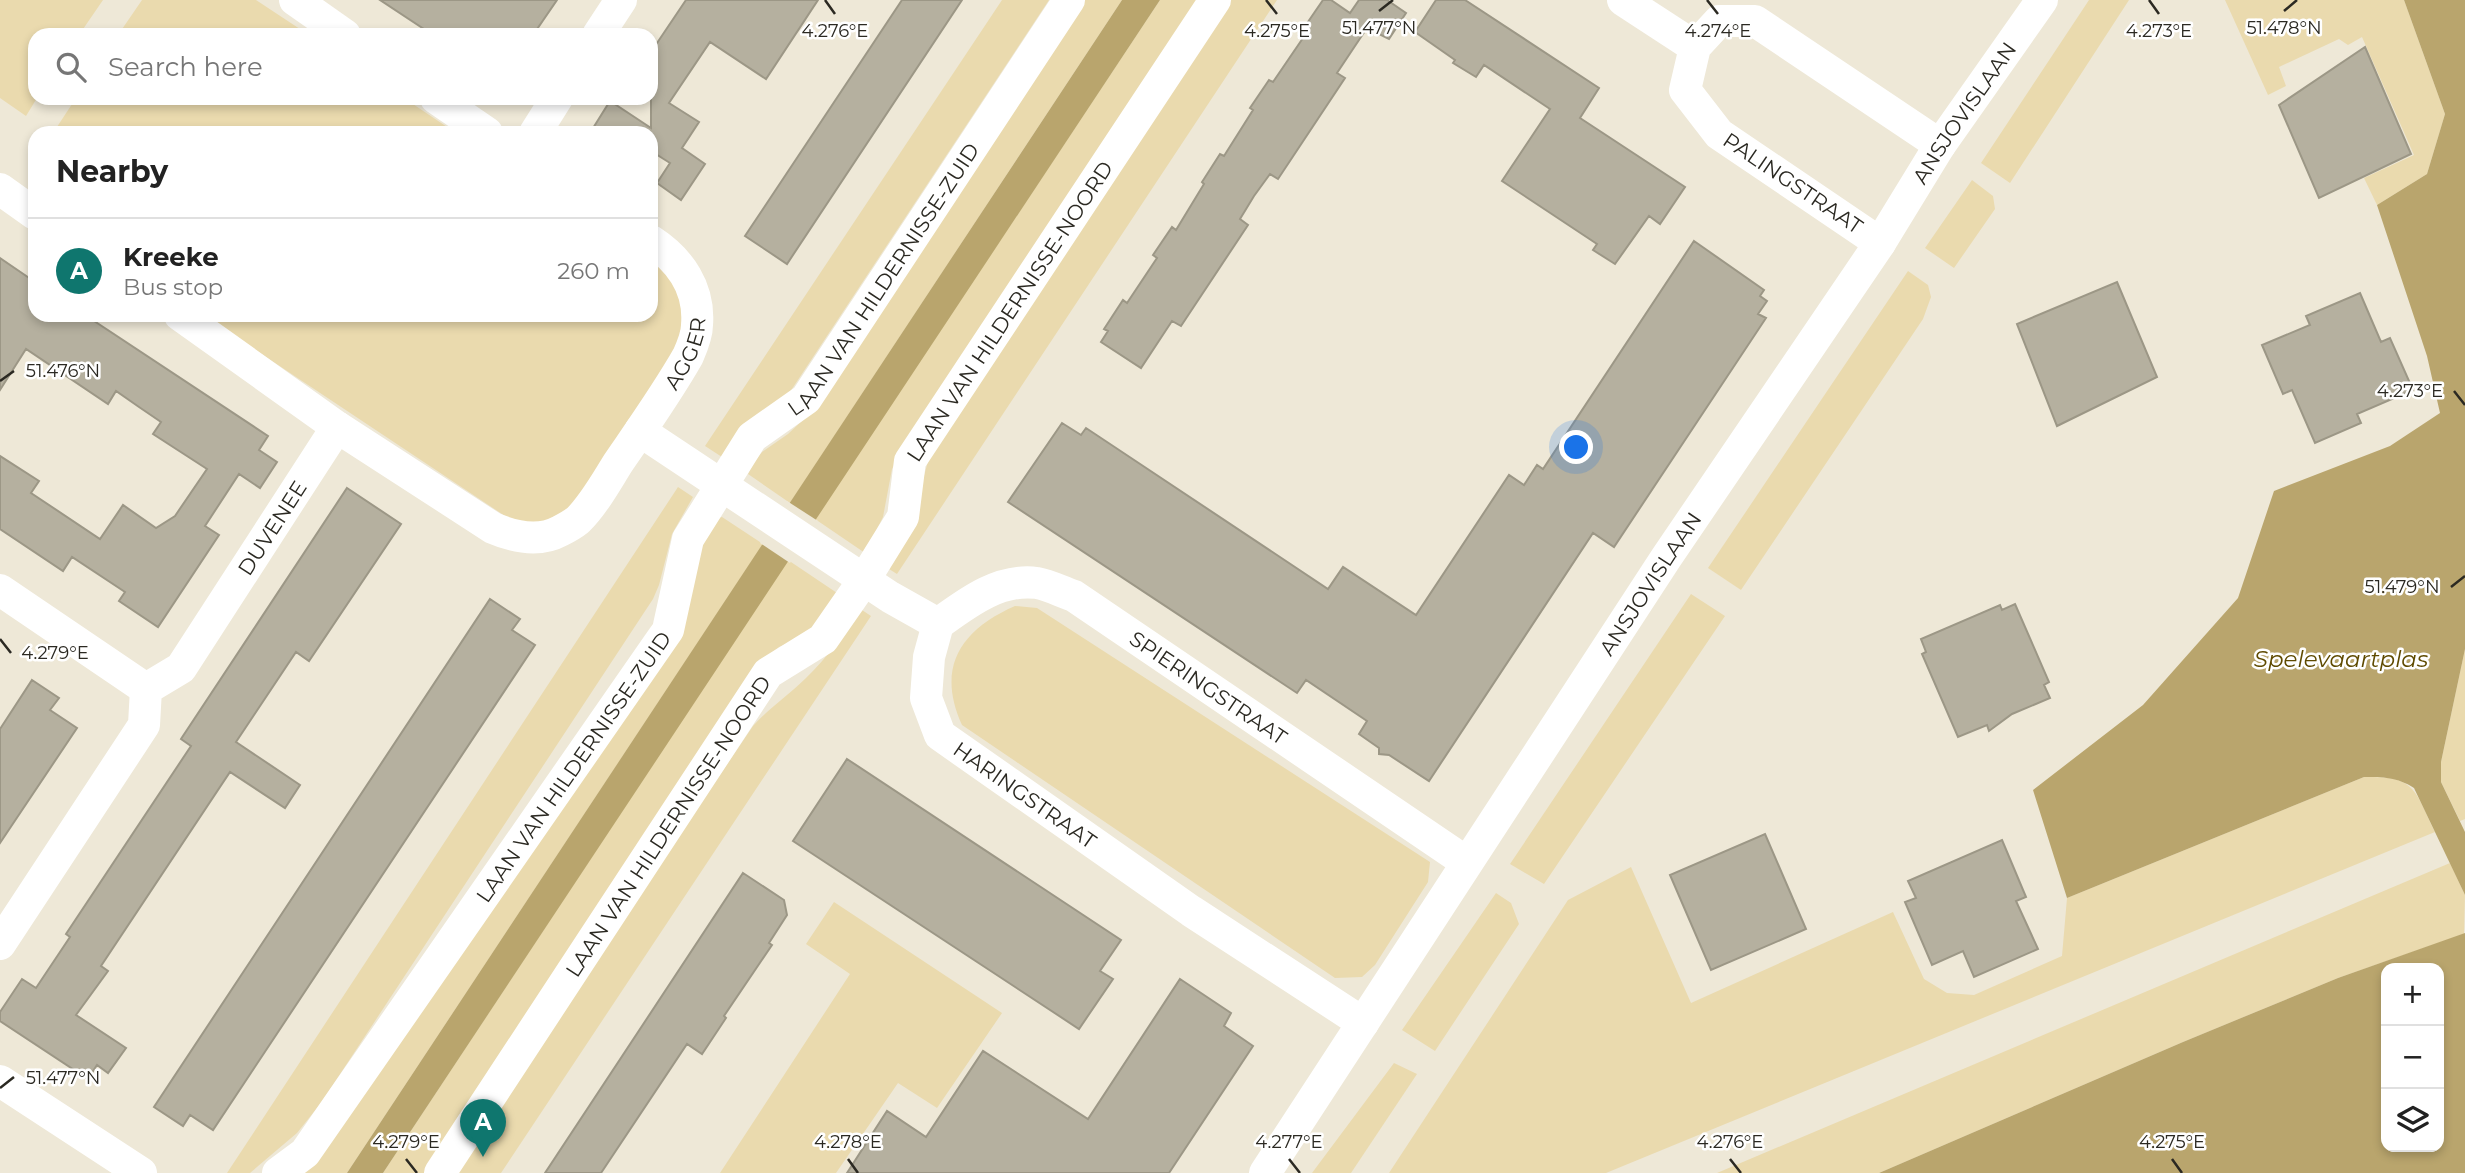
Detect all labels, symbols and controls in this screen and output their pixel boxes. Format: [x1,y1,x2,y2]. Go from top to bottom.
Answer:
text: 51.477°N [1342,17,1416,39]
text: 51.478°N [2246,17,2322,39]
text: 4.276°E [802,20,868,42]
text: 4.275°E [1244,20,1310,42]
text: 4.274°E [1685,20,1751,42]
text: 4.273°E [2126,20,2192,42]
search box [28,28,658,105]
street label: ANSJOVISLAAN [1907,37,2021,188]
icon: search [52,48,90,86]
text: Search here [108,51,263,83]
street label: PALINGSTRAAT [1719,127,1867,239]
street label: LAAN VAN HILDERNISSE-ZUID [782,138,984,421]
text: Nearby [56,153,168,190]
street label: LAAN VAN HILDERNISSE-NOORD [901,156,1118,466]
text: Kreeke [123,241,219,273]
text: A [70,257,88,285]
text: 260 m [557,257,630,285]
text: Bus stop [123,273,223,301]
street label: AGGER [659,316,710,394]
text: 51.476°N [26,360,100,382]
text: 4.273°E [2377,380,2443,402]
your location [1559,430,1593,464]
street label: DUVENEE [232,476,311,580]
street label: ANSJOVISLAAN [1594,507,1706,660]
text: 51.479°N [2364,576,2440,598]
street label: SPIERINGSTRAAT [1125,625,1292,750]
street label: LAAN VAN HILDERNISSE-ZUID [471,626,676,907]
text: 4.279°E [21,642,89,664]
water label: Spelevaartplas [2254,645,2428,673]
street label: LAAN VAN HILDERNISSE-NOORD [560,671,775,981]
street label: HARINGSTRAAT [949,736,1101,853]
map controls [2381,963,2444,1152]
button: + [2381,963,2444,1026]
button: − [2381,1026,2444,1089]
text: 51.477°N [26,1067,100,1089]
button: layers [2381,1089,2444,1152]
pin: A [460,1099,506,1157]
text: 4.279°E [372,1131,440,1153]
text: 4.278°E [814,1131,882,1153]
text: 4.277°E [1255,1131,1323,1153]
text: 4.276°E [1697,1131,1763,1153]
text: 4.275°E [2139,1131,2205,1153]

